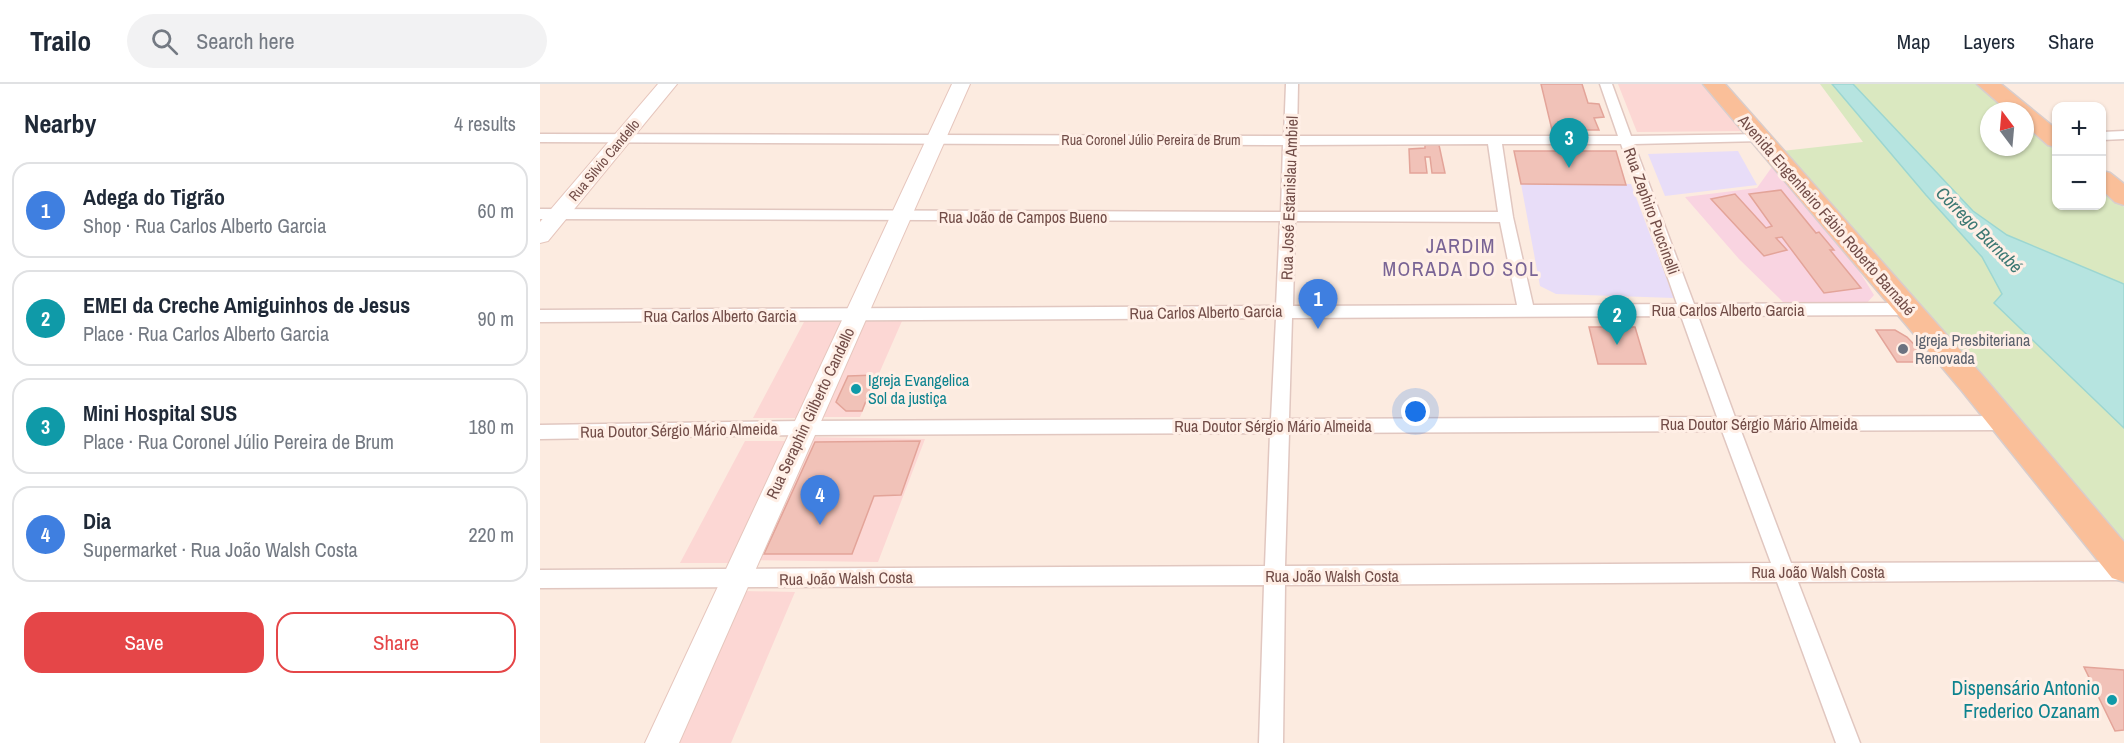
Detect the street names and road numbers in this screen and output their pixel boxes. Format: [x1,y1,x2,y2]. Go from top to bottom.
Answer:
street label: Avenida Engenheiro Fábio Roberto Barnabé [1733,109,1920,320]
street label: Rua Silvio Candello [564,115,644,205]
street label: Rua José Estanislau Ambiel [1275,116,1303,280]
street label: Rua Coronel Júlio Pereira de Brum [1061,131,1241,149]
street label: Rua Zephiro Puccinelli [1619,145,1685,277]
street label: Rua João de Campos Bueno [939,206,1107,228]
street label: Rua Carlos Alberto Garcia [1651,299,1805,321]
street label: Rua Carlos Alberto Garcia [1129,300,1283,324]
street label: Rua Carlos Alberto Garcia [643,305,797,327]
street label: Rua Seraphin Gilberto Candello [761,324,859,502]
street label: Rua Doutor Sérgio Mário Almeida [1660,413,1859,435]
street label: Rua Doutor Sérgio Mário Almeida [1174,415,1373,437]
street label: Rua Doutor Sérgio Mário Almeida [580,417,779,443]
street label: Rua João Walsh Costa [1751,561,1886,583]
street label: Rua João Walsh Costa [1265,565,1400,587]
street label: Rua João Walsh Costa [779,566,914,590]

